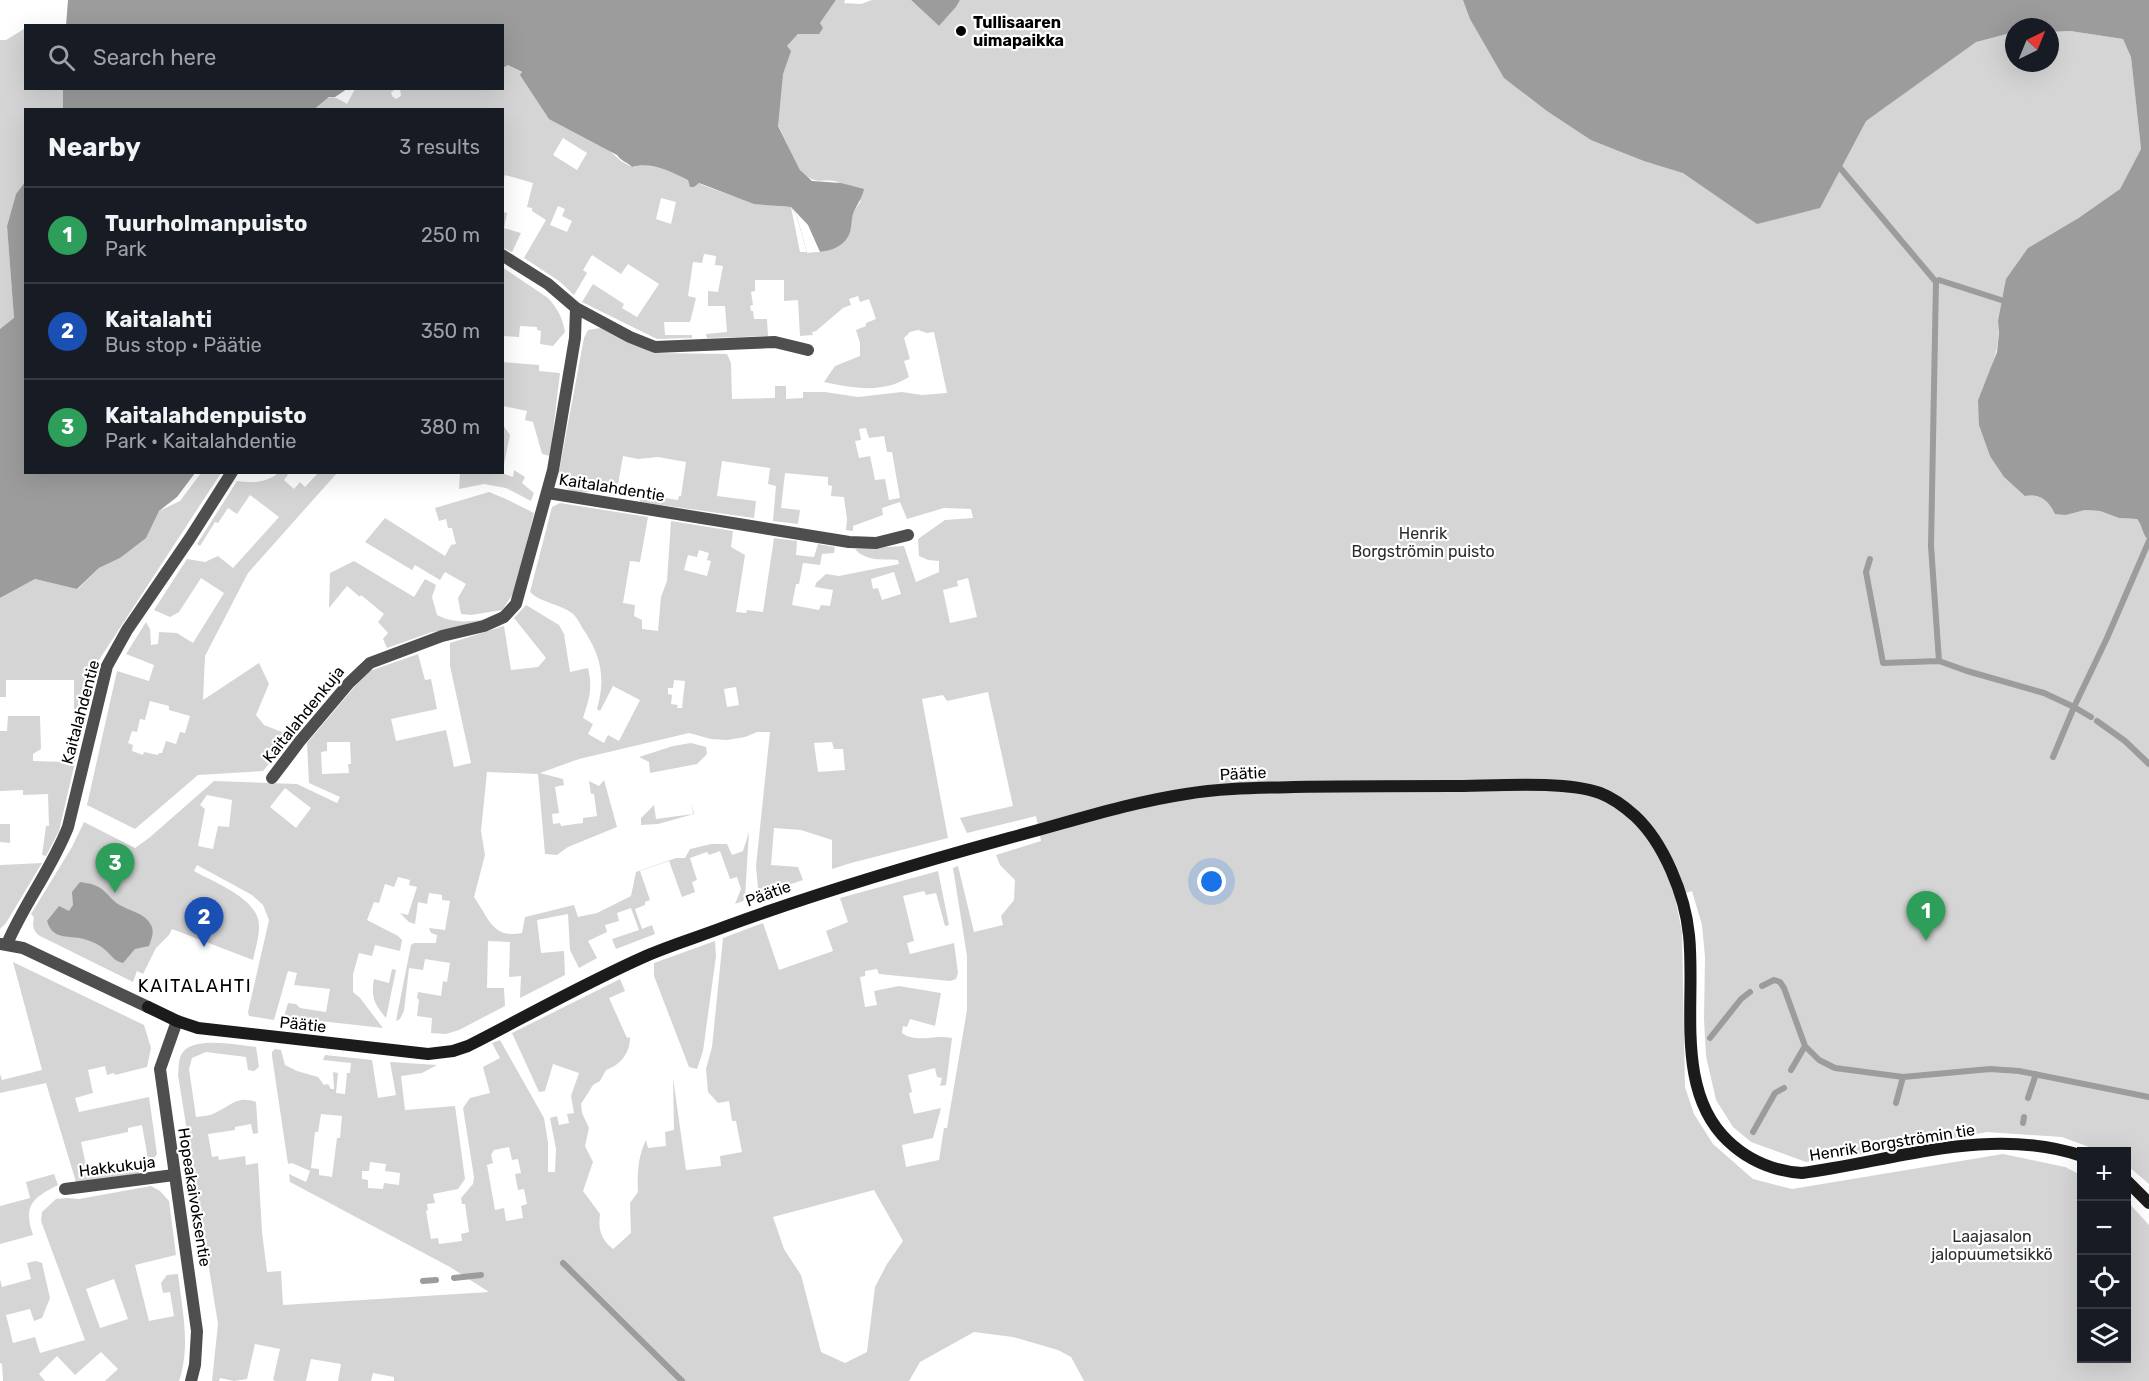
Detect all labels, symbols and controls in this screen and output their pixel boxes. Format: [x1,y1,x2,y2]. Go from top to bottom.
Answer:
place label: Tullisaaren uimapaikka [973,13,1064,50]
north arrow [2005,18,2059,72]
search box [24,24,504,90]
marker: Tullisaaren uimapaikka [954,24,968,38]
icon: search [45,41,78,74]
text: Search here [93,44,216,71]
text: Nearby [48,132,141,163]
text: 3 results [399,135,480,159]
text: Tuurholmanpuisto [105,210,307,237]
text: 1 [63,223,72,247]
text: 250 m [421,223,480,247]
text: Park [105,237,147,261]
text: Kaitalahti [105,306,212,333]
text: 2 [61,319,74,343]
text: 350 m [421,319,480,343]
text: Bus stop · Päätie [105,333,262,357]
text: Kaitalahdenpuisto [105,402,307,429]
text: 3 [61,415,74,439]
text: 380 m [420,415,480,439]
text: Park · Kaitalahdentie [105,429,296,453]
street label: Kaitalahdentie [558,470,666,505]
park label: Henrik Borgströmin puisto [1351,524,1495,561]
street label: Kaitalahdentie [57,658,104,766]
street label: Kaitalahdenkuja [259,662,348,766]
street label: Päätie [1219,763,1267,784]
pin: 3 [96,844,134,893]
your location [1197,867,1226,896]
street label: Päätie [743,877,793,910]
pin: 1 [1906,892,1946,941]
pin: 2 [184,898,224,947]
district label: KAITALAHTI [138,975,252,997]
street label: Päätie [279,1013,327,1036]
street label: Henrik Borgströmin tie [1808,1120,1976,1165]
street label: Hopeakaivoksentie [174,1126,215,1268]
map controls [2077,1147,2131,1363]
button: + [2077,1147,2131,1201]
street label: Hakkukuja [78,1152,157,1181]
button: − [2077,1201,2131,1255]
park label: Laajasalon jalopuumetsikkö [1930,1227,2053,1264]
button: locate [2077,1255,2131,1309]
button: layers [2077,1309,2131,1363]

